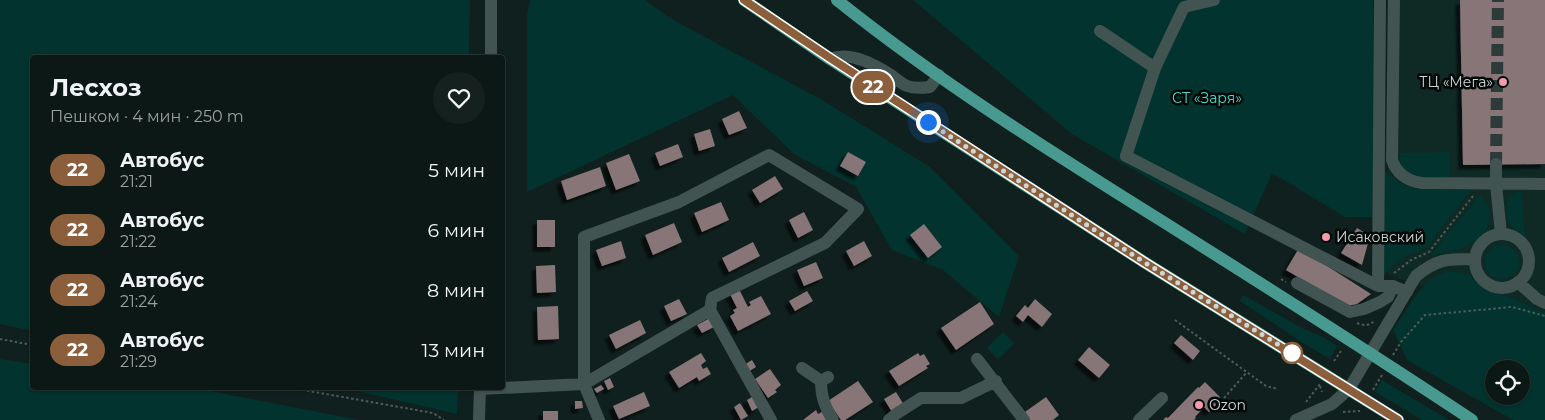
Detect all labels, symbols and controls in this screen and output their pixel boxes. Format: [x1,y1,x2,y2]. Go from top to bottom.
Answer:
line badge: 22 [850,71,896,103]
button: heart [433,72,485,124]
text: Лесхоз [50,73,142,102]
place label: ТЦ «Мега» [1419,73,1493,91]
text: 22 [862,76,884,98]
marker: ТЦ «Мега» [1497,76,1509,88]
park label: СТ «Заря» [1172,89,1242,107]
text: Пешком · 4 мин · 250 m [50,107,244,126]
your location [916,110,941,135]
text: Автобус [120,149,204,172]
text: 22 [67,159,88,181]
text: 5 мин [428,159,485,182]
text: 21:21 [120,172,153,191]
text: Автобус [120,209,204,232]
text: 22 [67,219,88,241]
text: 6 мин [428,219,485,242]
place label: Исаковский [1336,228,1424,246]
marker: Исаковский [1320,231,1332,243]
text: 21:22 [120,232,156,251]
text: Автобус [120,269,204,292]
text: 22 [67,279,88,301]
text: 8 мин [427,279,485,302]
text: 21:24 [120,292,158,311]
text: Автобус [120,329,204,352]
text: 22 [67,339,88,361]
text: 13 мин [422,339,485,362]
unlabelled marker [1281,342,1303,364]
text: 21:29 [120,352,157,371]
map controls [1485,360,1530,405]
button: locate [1485,360,1530,405]
place label: Ozon [1209,396,1246,414]
marker: Ozon [1193,399,1205,411]

